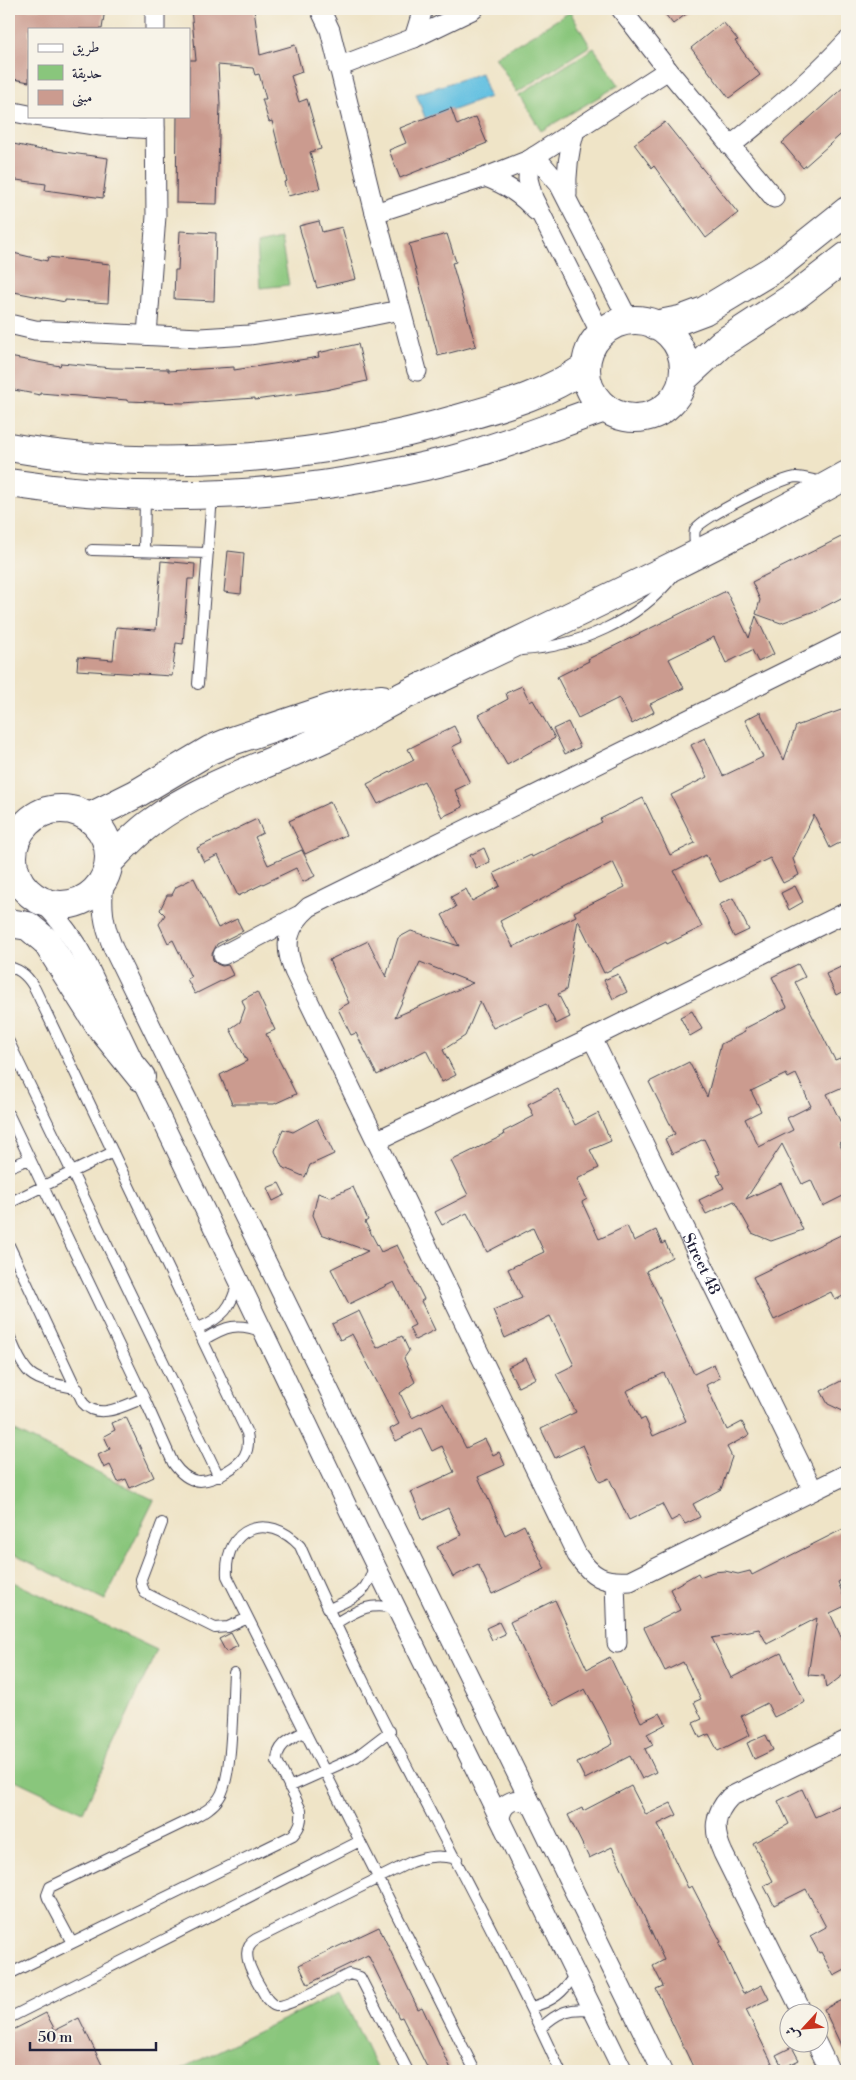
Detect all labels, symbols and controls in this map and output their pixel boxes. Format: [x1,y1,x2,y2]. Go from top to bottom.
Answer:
legend [28,28,190,118]
text: طريق [72,38,99,57]
text: حديقة [72,64,102,83]
text: مبنى [72,88,92,108]
street label: Street 48 [678,1230,725,1298]
north arrow [778,2002,828,2052]
scale bar [30,2020,156,2052]
text: ش [782,2023,804,2043]
text: 50 m [38,2028,72,2047]

